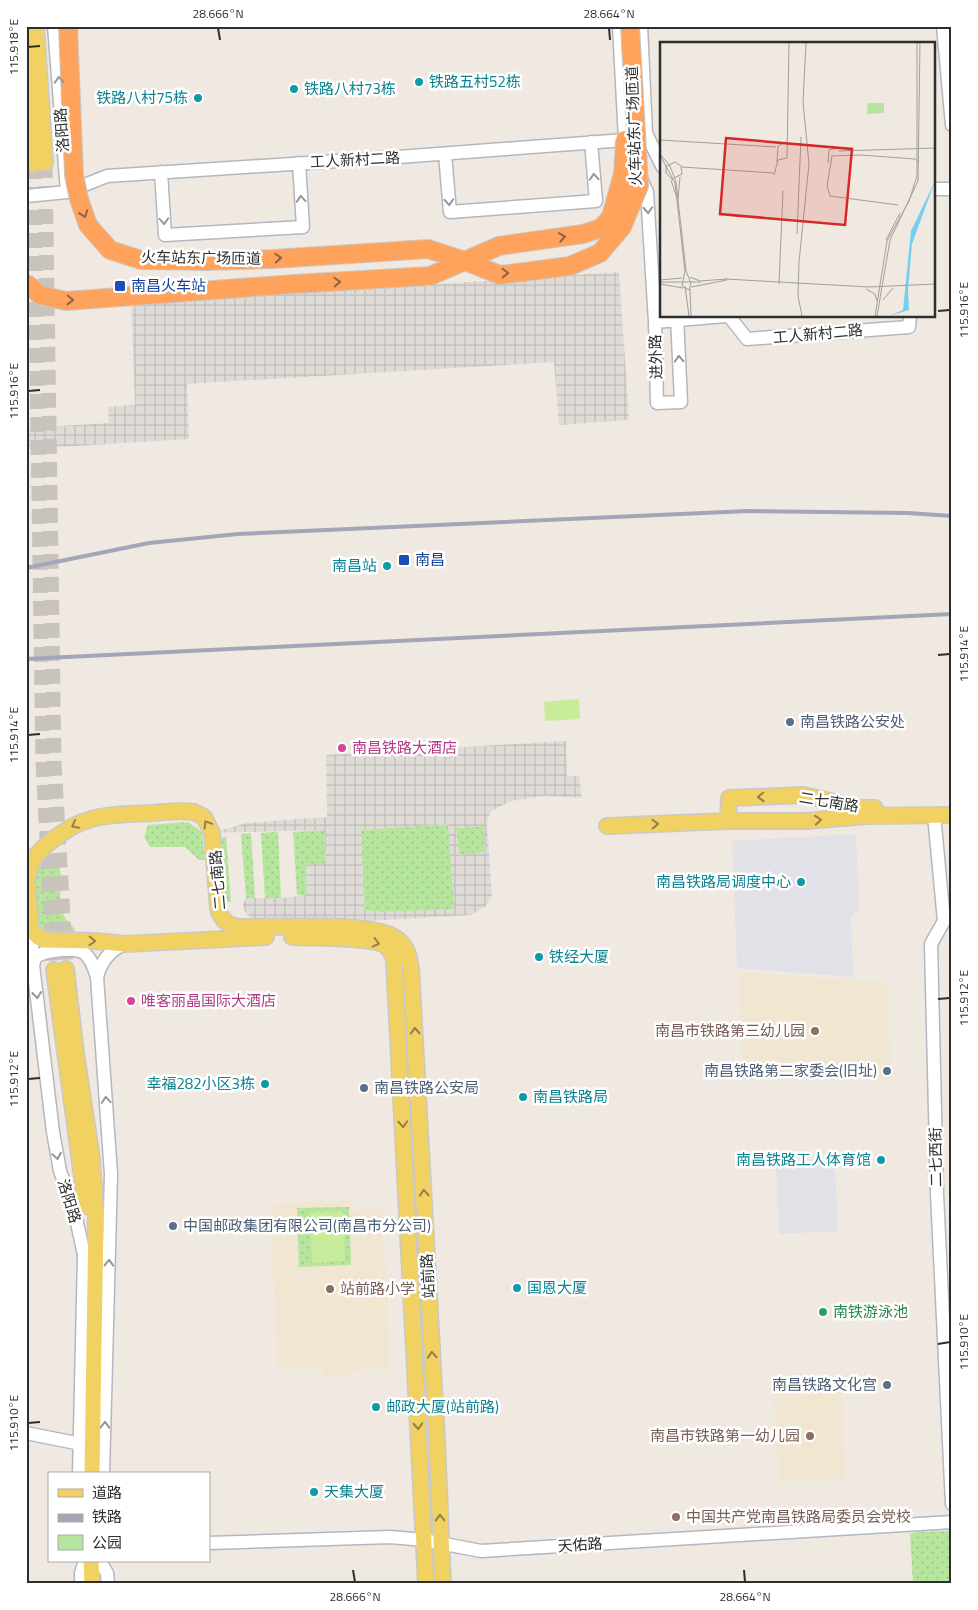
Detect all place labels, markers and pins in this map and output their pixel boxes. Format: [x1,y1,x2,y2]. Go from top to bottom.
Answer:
place label: 铁路五村52栋 [429,70,521,93]
marker: 铁路五村52栋 [413,76,425,88]
place label: 铁路八村73栋 [304,77,396,100]
marker: 铁路八村73栋 [288,83,300,95]
place label: 铁路八村75栋 [96,86,188,109]
marker: 铁路八村75栋 [192,92,204,104]
place label: 南昌火车站 [131,274,206,297]
marker: 南昌火车站 [113,279,127,293]
place label: 南昌 [415,548,445,571]
marker: 南昌 [397,553,411,567]
place label: 南昌站 [332,554,377,577]
marker: 南昌站 [381,560,393,572]
place label: 南昌铁路公安处 [800,710,905,733]
marker: 南昌铁路公安处 [784,716,796,728]
place label: 南昌铁路大酒店 [352,736,457,759]
marker: 南昌铁路大酒店 [336,742,348,754]
place label: 南昌铁路局调度中心 [656,870,791,893]
marker: 南昌铁路局调度中心 [795,876,807,888]
place label: 铁经大厦 [549,945,609,968]
marker: 铁经大厦 [533,951,545,963]
place label: 唯客丽晶国际大酒店 [141,989,276,1012]
marker: 唯客丽晶国际大酒店 [125,995,137,1007]
place label: 南昌市铁路第三幼儿园 [655,1019,805,1042]
marker: 南昌市铁路第三幼儿园 [809,1025,821,1037]
place label: 南昌铁路第二家委会(旧址) [704,1059,877,1082]
marker: 南昌铁路第二家委会(旧址) [881,1065,893,1077]
place label: 幸福282小区3栋 [146,1072,255,1095]
place label: 南昌铁路公安局 [374,1076,479,1099]
marker: 幸福282小区3栋 [259,1078,271,1090]
marker: 南昌铁路公安局 [358,1082,370,1094]
place label: 南昌铁路局 [533,1085,608,1108]
marker: 南昌铁路局 [517,1091,529,1103]
place label: 南昌铁路工人体育馆 [736,1148,871,1171]
marker: 南昌铁路工人体育馆 [875,1154,887,1166]
place label: 中国邮政集团有限公司(南昌市分公司) [183,1214,431,1237]
marker: 中国邮政集团有限公司(南昌市分公司) [167,1220,179,1232]
place label: 国恩大厦 [527,1276,587,1299]
place label: 站前路小学 [340,1277,415,1300]
marker: 国恩大厦 [511,1282,523,1294]
marker: 站前路小学 [324,1283,336,1295]
place label: 南铁游泳池 [833,1300,908,1323]
marker: 南铁游泳池 [817,1306,829,1318]
place label: 南昌铁路文化宫 [772,1373,877,1396]
marker: 南昌铁路文化宫 [881,1379,893,1391]
place label: 邮政大厦(站前路) [386,1395,499,1418]
marker: 邮政大厦(站前路) [370,1401,382,1413]
place label: 南昌市铁路第一幼儿园 [650,1424,800,1447]
marker: 南昌市铁路第一幼儿园 [804,1430,816,1442]
place label: 天集大厦 [324,1480,384,1503]
marker: 天集大厦 [308,1486,320,1498]
place label: 中国共产党南昌铁路局委员会党校 [686,1505,911,1528]
marker: 中国共产党南昌铁路局委员会党校 [670,1511,682,1523]

